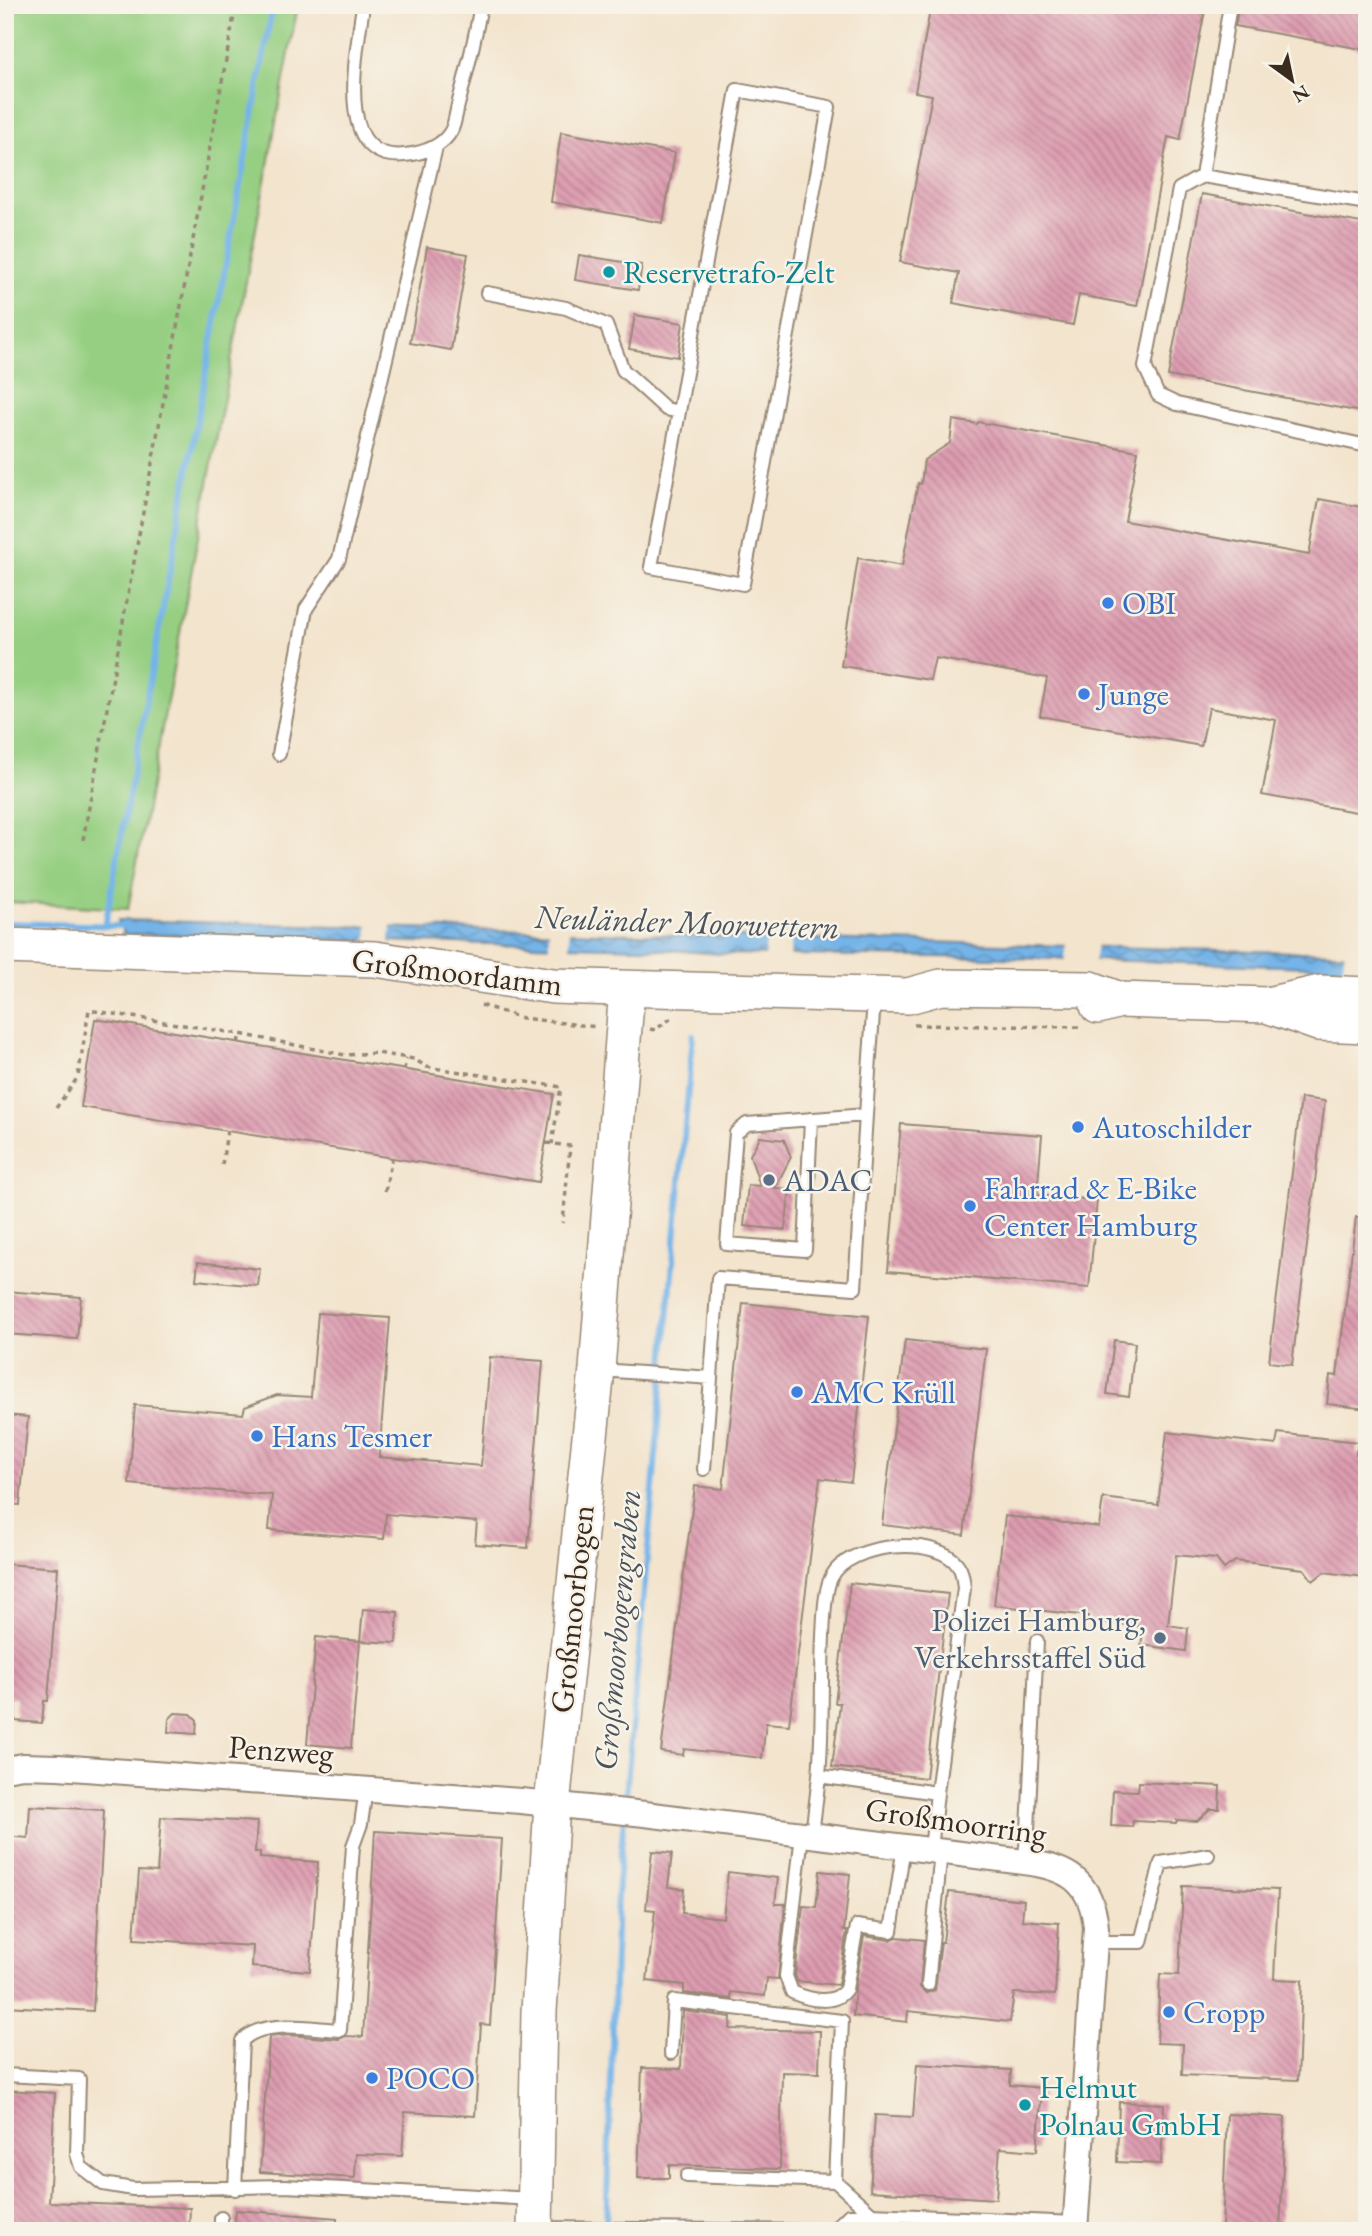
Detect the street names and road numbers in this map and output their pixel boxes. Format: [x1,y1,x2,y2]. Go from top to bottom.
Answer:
street label: Großmoordamm [349,938,565,1006]
street label: Großmoorbogen [540,1503,604,1715]
street label: Penzweg [227,1725,336,1775]
street label: Großmoorring [863,1787,1050,1855]

